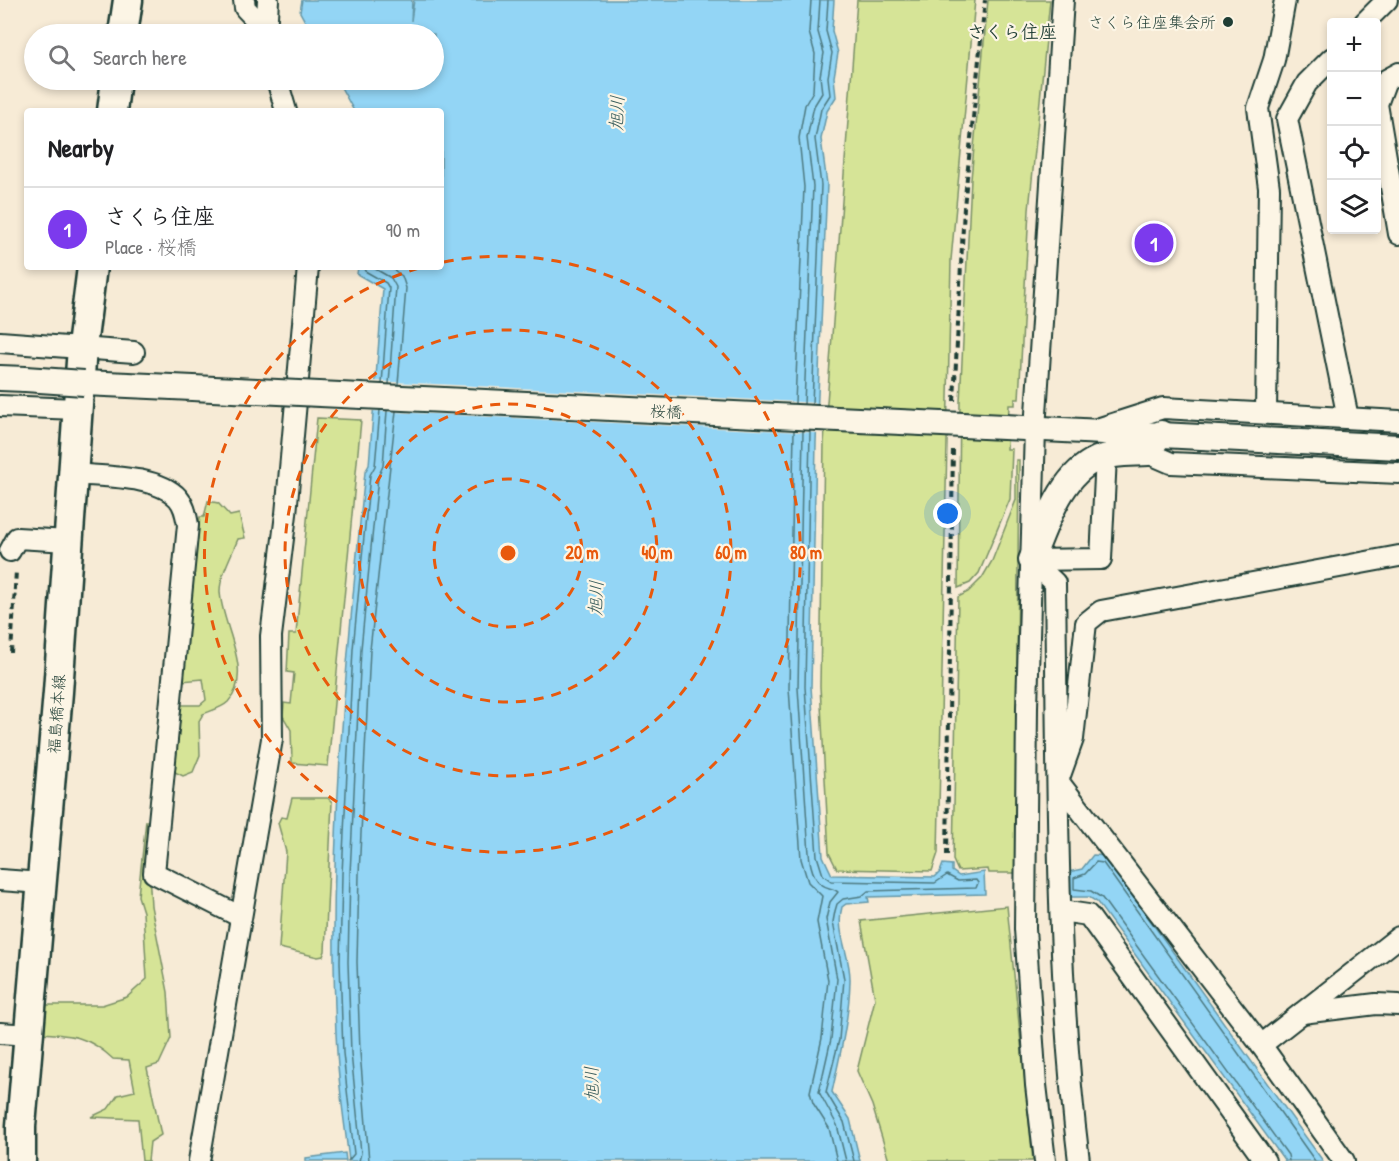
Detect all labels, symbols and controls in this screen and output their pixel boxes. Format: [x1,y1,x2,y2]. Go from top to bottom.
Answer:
place label: さくら住座集会所 [1088,11,1216,33]
marker: さくら住座集会所 [1221,15,1235,29]
map controls [1327,18,1381,234]
button: + [1327,18,1381,72]
district label: さくら住座 [967,19,1057,44]
search box [24,24,444,90]
icon: search [45,41,78,74]
text: Search here [93,42,187,72]
button: − [1327,72,1381,126]
water label: 旭川 [603,95,630,131]
button: locate [1327,126,1381,180]
text: Nearby [48,130,114,165]
button: layers [1327,180,1381,234]
text: さくら住座 [105,201,215,231]
text: 1 [64,216,71,243]
text: 90 m [386,216,420,243]
pin: 1 [1134,220,1174,266]
text: Place · 桜橋 [105,233,197,260]
street label: 桜橋 [649,399,683,423]
your location [933,499,962,528]
text: 20 m [566,540,598,565]
text: 40 m [641,540,673,565]
text: 60 m [715,540,747,565]
text: 80 m [790,540,822,565]
centre of rings [498,543,518,563]
water label: 旭川 [582,580,609,616]
street label: 福島橋本線 [42,673,70,755]
water label: 旭川 [578,1066,605,1102]

